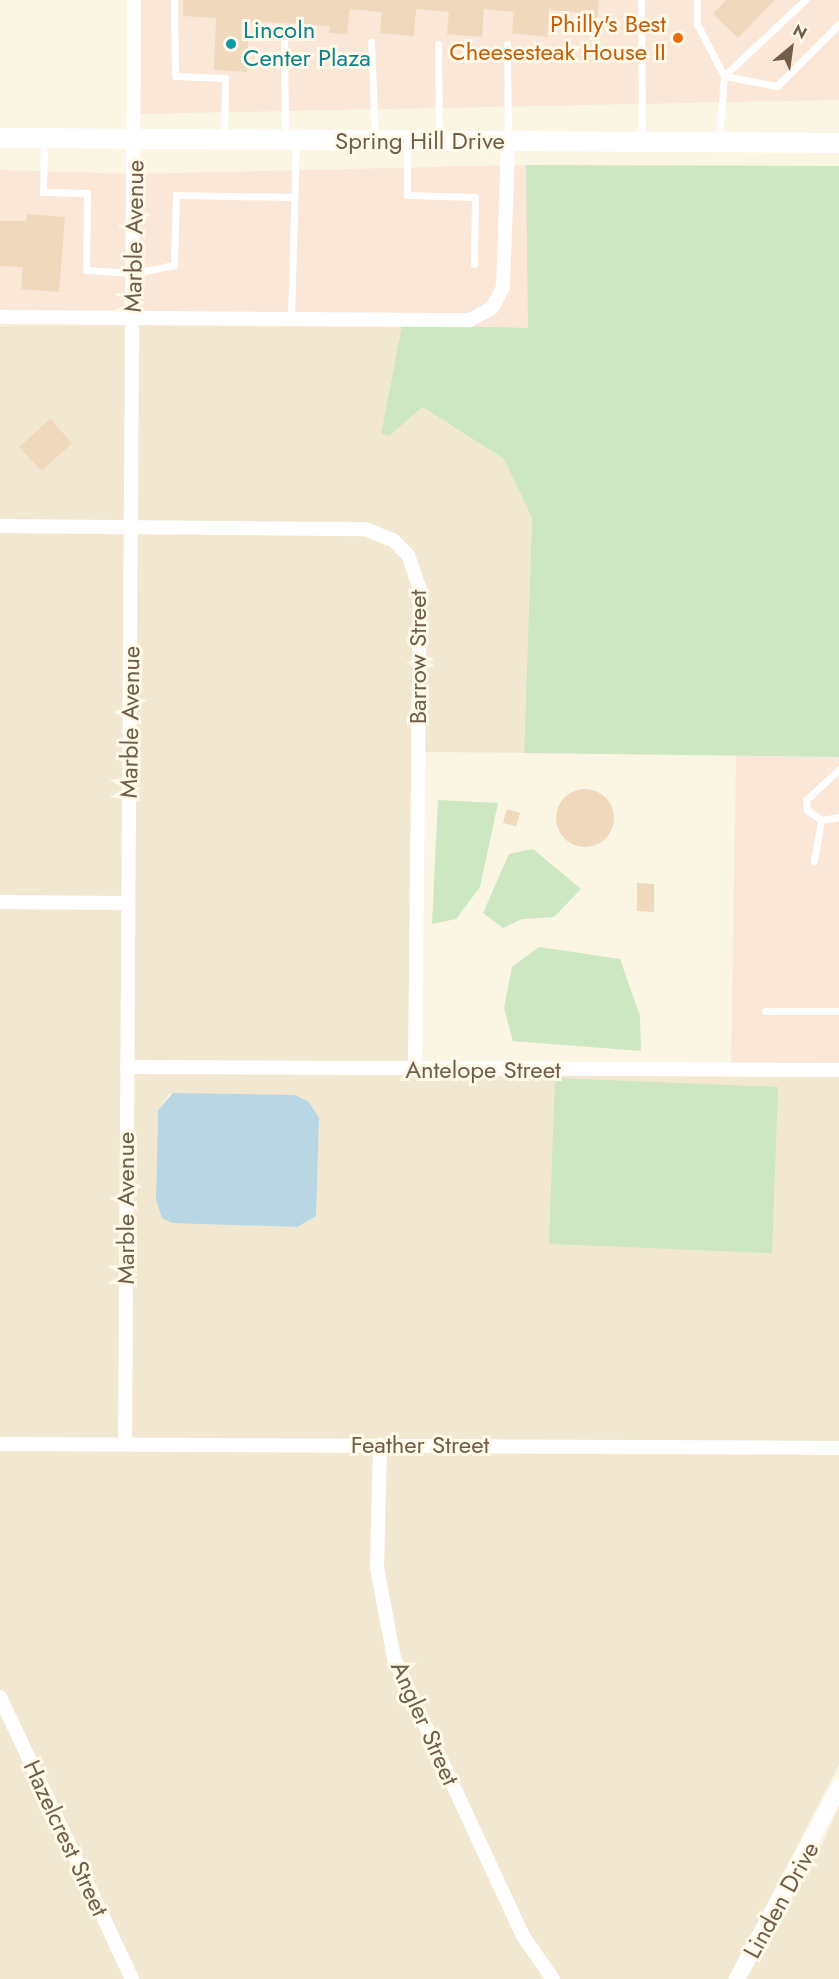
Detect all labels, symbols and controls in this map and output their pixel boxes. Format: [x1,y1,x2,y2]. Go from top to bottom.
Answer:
place label: Philly's Best Cheesesteak House II [449,10,666,66]
place label: Lincoln Center Plaza [243,16,371,72]
north arrow [761,18,821,78]
text: N [789,19,811,45]
marker: Philly's Best Cheesesteak House II [671,31,685,45]
marker: Lincoln Center Plaza [224,37,238,51]
street label: Spring Hill Drive [335,127,505,155]
street label: Marble Avenue [118,159,150,313]
street label: Barrow Street [404,590,432,724]
street label: Marble Avenue [114,645,146,799]
street label: Antelope Street [405,1056,561,1084]
street label: Marble Avenue [112,1132,140,1284]
street label: Feather Street [351,1431,489,1459]
street label: Angler Street [385,1657,465,1789]
street label: Hazelcrest Street [17,1755,115,1921]
street label: Linden Drive [737,1837,825,1963]

